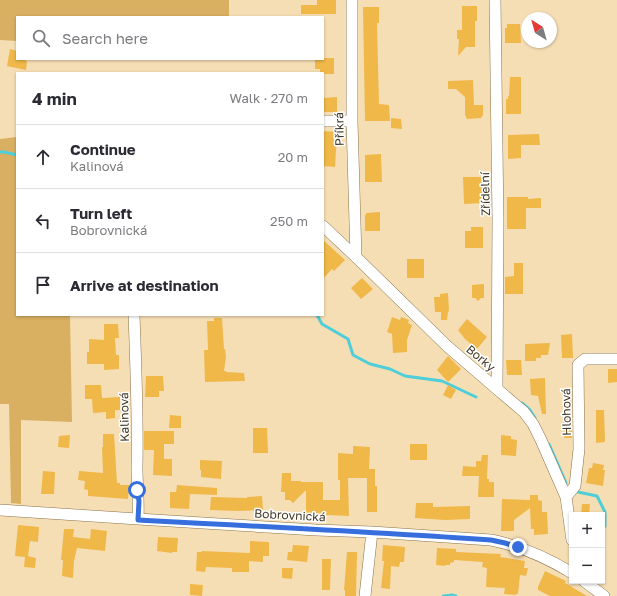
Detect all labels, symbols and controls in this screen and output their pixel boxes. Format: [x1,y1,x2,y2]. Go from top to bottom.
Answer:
north arrow [521,12,557,48]
search box [16,16,324,60]
icon: search [30,27,52,49]
text: Search here [62,29,148,47]
text: 4 min [32,88,77,109]
text: Walk · 270 m [230,90,308,106]
street label: Příkrá [331,112,347,146]
text: Continue [70,140,136,158]
icon: ahead [32,146,54,168]
text: 20 m [278,149,308,165]
text: Kalinová [70,158,124,174]
street label: Zřídelní [477,171,493,216]
text: Turn left [70,204,132,222]
icon: left [32,210,54,232]
text: 250 m [270,213,308,229]
text: Bobrovnická [70,222,147,238]
icon: arrive [32,274,54,296]
text: Arrive at destination [70,276,219,294]
street label: Borky [463,341,499,375]
street label: Hlohová [558,388,574,436]
street label: Kalinová [116,392,132,442]
route start [128,481,146,499]
street label: Bobrovnická [254,506,326,524]
map controls [569,512,605,584]
button: + [569,512,605,548]
route end [509,538,527,556]
button: − [569,548,605,584]

